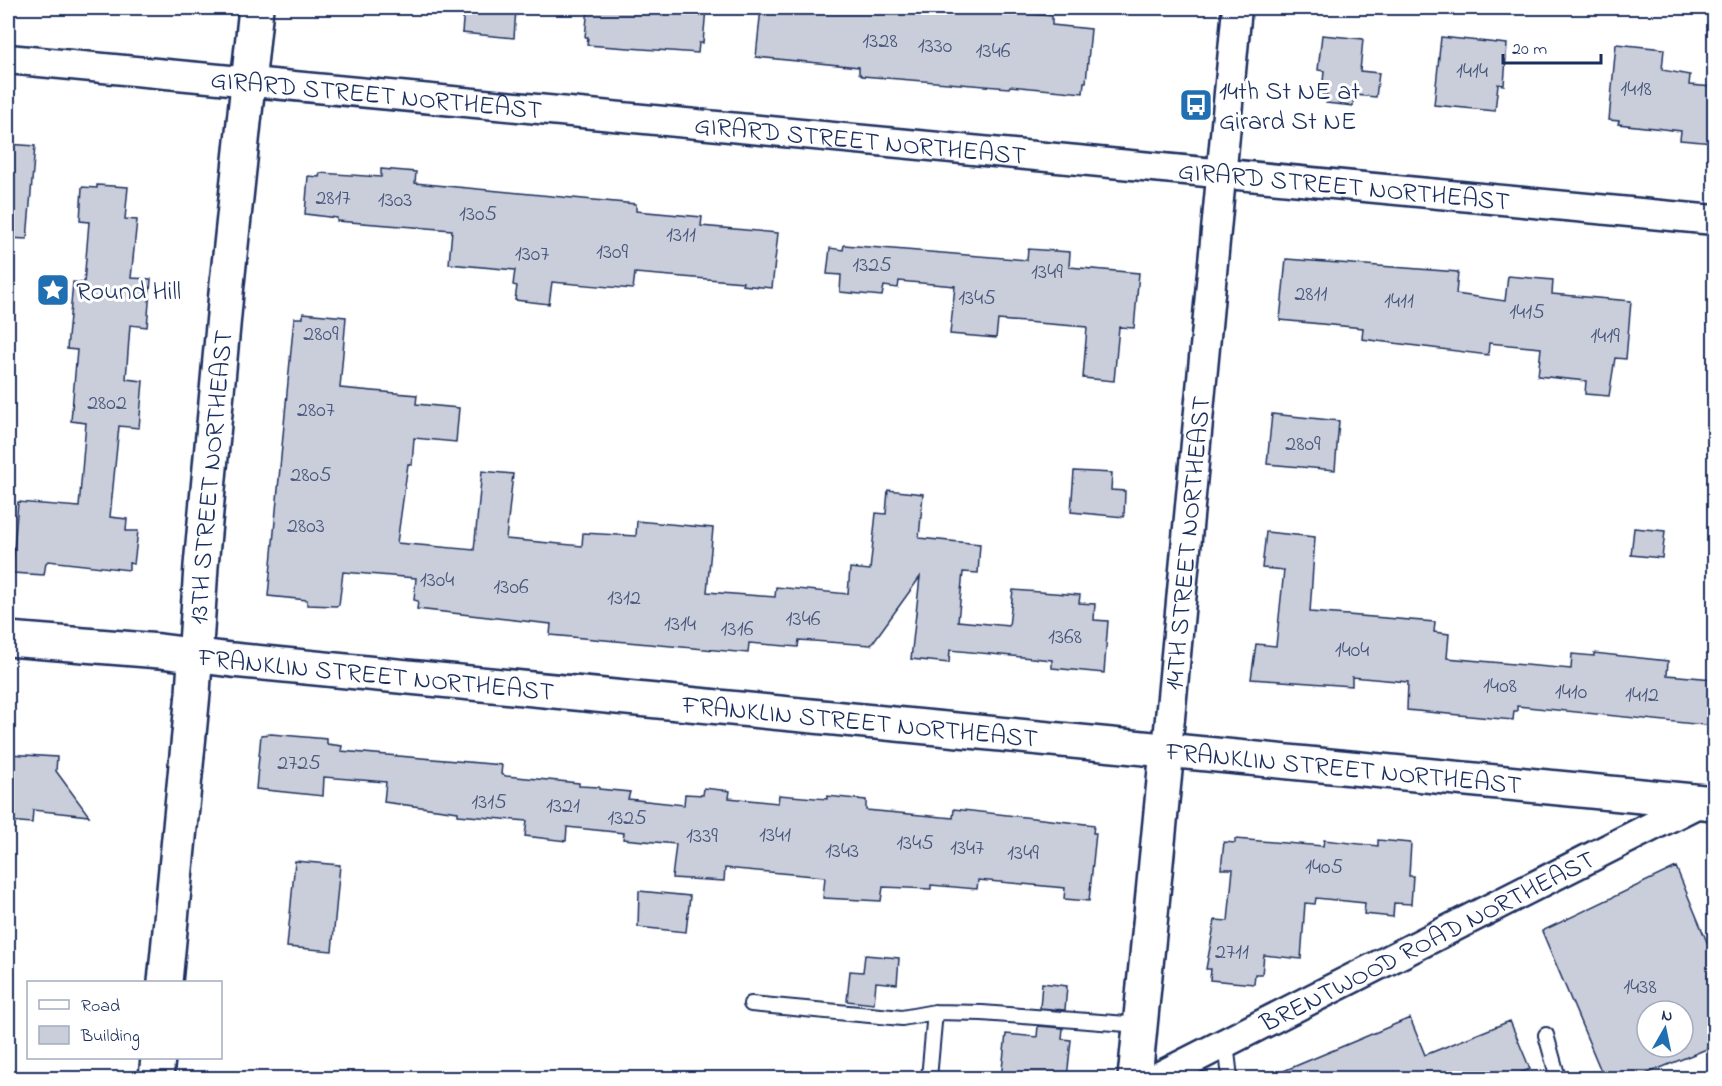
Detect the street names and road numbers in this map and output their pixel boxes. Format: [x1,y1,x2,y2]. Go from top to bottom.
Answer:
street label: GIRARD STREET NORTHEAST [209,62,544,131]
street label: GIRARD STREET NORTHEAST [693,108,1027,177]
street label: GIRARD STREET NORTHEAST [1176,154,1511,223]
street label: 13TH STREET NORTHEAST [181,328,245,626]
street label: 14TH STREET NORTHEAST [1157,394,1222,692]
street label: FRANKLIN STREET NORTHEAST [195,640,556,713]
street label: FRANKLIN STREET NORTHEAST [679,687,1039,760]
street label: FRANKLIN STREET NORTHEAST [1163,734,1523,806]
street label: BRENTWOOD ROAD NORTHEAST [1254,842,1602,1044]

